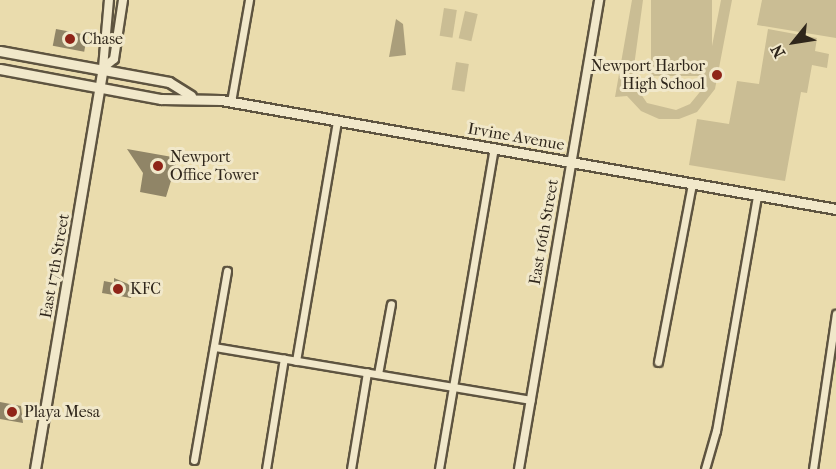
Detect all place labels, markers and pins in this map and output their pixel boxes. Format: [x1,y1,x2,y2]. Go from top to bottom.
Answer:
place label: Chase [82,29,123,49]
marker: Chase [63,32,77,46]
place label: Newport Harbor High School [591,56,705,94]
marker: Newport Harbor High School [710,68,724,82]
place label: Newport Office Tower [170,147,258,185]
marker: Newport Office Tower [151,159,165,173]
place label: KFC [130,279,161,299]
marker: KFC [111,282,125,296]
place label: Playa Mesa [24,402,100,422]
marker: Playa Mesa [5,405,19,419]

